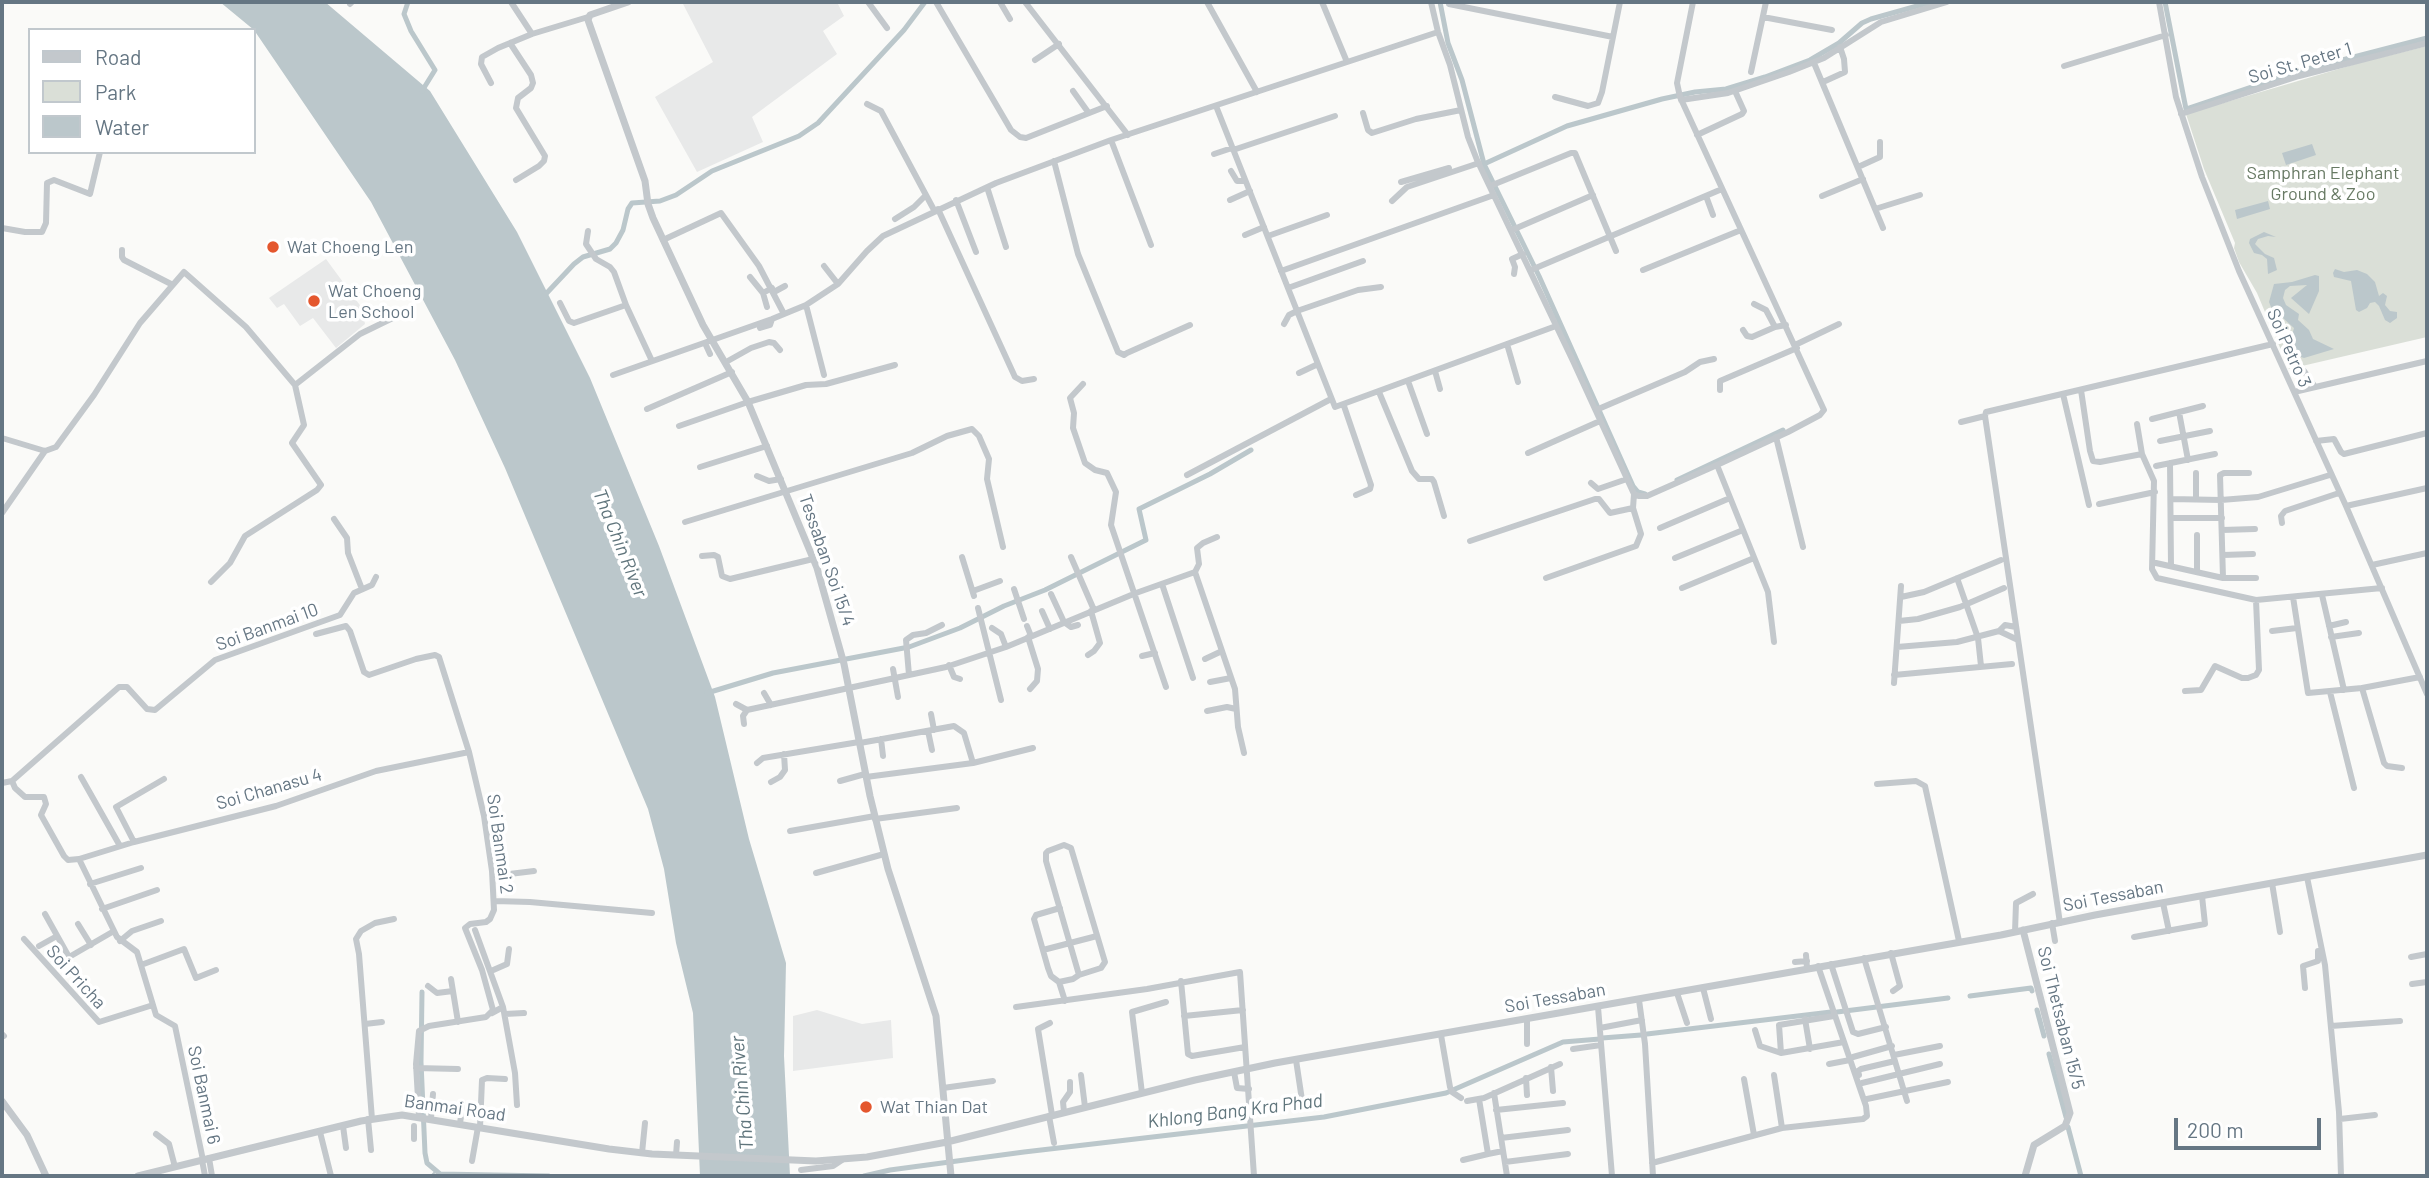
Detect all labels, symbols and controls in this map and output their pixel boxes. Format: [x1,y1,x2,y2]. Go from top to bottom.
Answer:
legend [28,28,256,154]
street label: Soi St. Peter 1 [2246,38,2354,88]
text: Road [95,44,141,69]
text: Park [95,79,136,104]
text: Water [95,114,149,139]
park label: Samphran Elephant Ground & Zoo [2247,162,2399,204]
place label: Wat Choeng Len [287,236,414,258]
marker: Wat Choeng Len [265,239,281,255]
place label: Wat Choeng Len School [328,280,421,322]
marker: Wat Choeng Len School [306,293,322,309]
street label: Soi Petro 3 [2262,305,2316,391]
water label: Tha Chin River [588,486,652,600]
street label: Tessaban Soi 15/4 [794,491,860,629]
street label: Soi Banmai 10 [213,598,321,656]
street label: Soi Chanasu 4 [214,764,324,814]
street label: Soi Banmai 2 [482,793,518,895]
street label: Soi Tessaban [2061,876,2165,916]
street label: Soi Pricha [42,941,110,1013]
street label: Soi Thetsaban 15/5 [2033,944,2089,1092]
street label: Soi Tessaban [1503,979,1607,1017]
water label: Tha Chin River [726,1035,758,1151]
street label: Soi Banmai 6 [183,1044,225,1146]
water label: Khlong Bang Kra Phad [1146,1089,1324,1133]
street label: Banmai Road [403,1090,507,1126]
place label: Wat Thian Dat [880,1096,988,1118]
marker: Wat Thian Dat [858,1099,874,1115]
scale bar [2177,1104,2324,1148]
text: 200 m [2187,1117,2244,1142]

